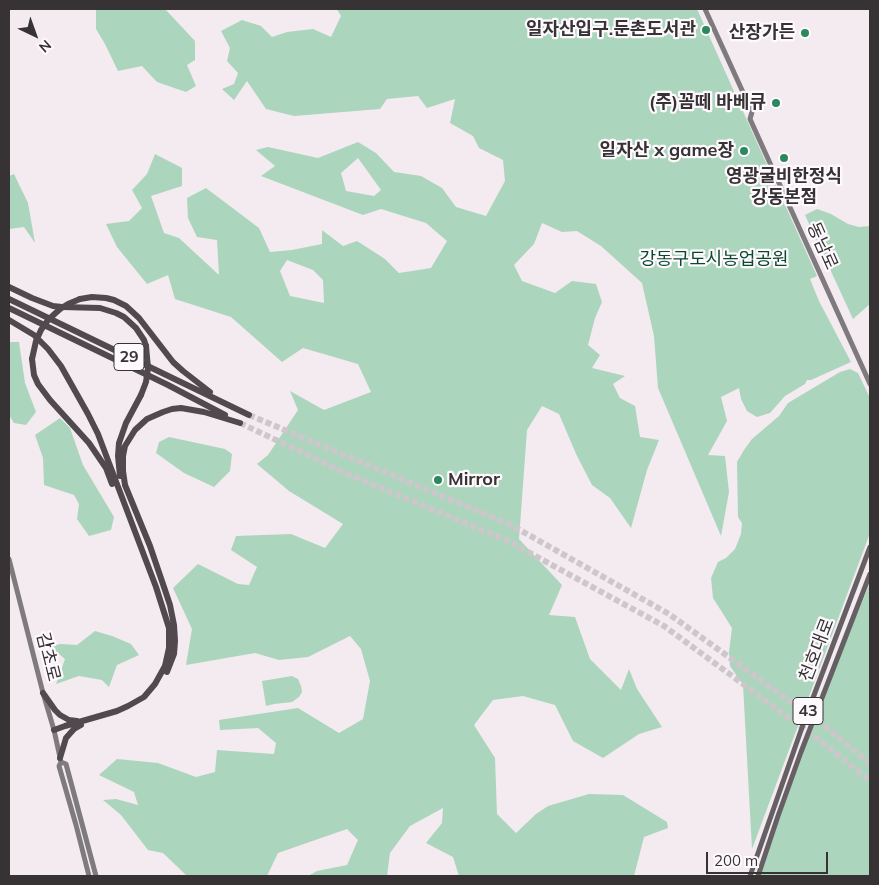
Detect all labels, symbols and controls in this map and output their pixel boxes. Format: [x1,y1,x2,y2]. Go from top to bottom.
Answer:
north arrow [10,10,60,60]
place label: 일자산입구.둔촌도서관 [526,19,696,41]
place label: 산장가든 [729,22,795,44]
marker: 일자산입구.둔촌도서관 [700,24,712,36]
marker: 산장가든 [799,27,811,39]
text: N [35,36,55,56]
place label: (주)꼼떼 바베큐 [649,92,766,114]
marker: (주)꼼떼 바베큐 [770,97,782,109]
place label: 일자산 x game장 [600,140,734,162]
marker: 일자산 x game장 [738,145,750,157]
marker: 영광굴비한정식 강동본점 [778,152,790,164]
place label: 영광굴비한정식 강동본점 [726,166,842,208]
street label: 동남로 [802,219,842,273]
park label: 강동구도시농업공원 [639,249,789,271]
road number: 29 [114,344,144,371]
place label: Mirror [448,469,500,491]
marker: Mirror [432,474,444,486]
street label: 천호대로 [795,615,839,685]
street label: 감초로 [32,630,64,684]
road number: 43 [793,698,823,724]
scale bar [709,842,832,874]
text: 200 m [714,851,758,870]

